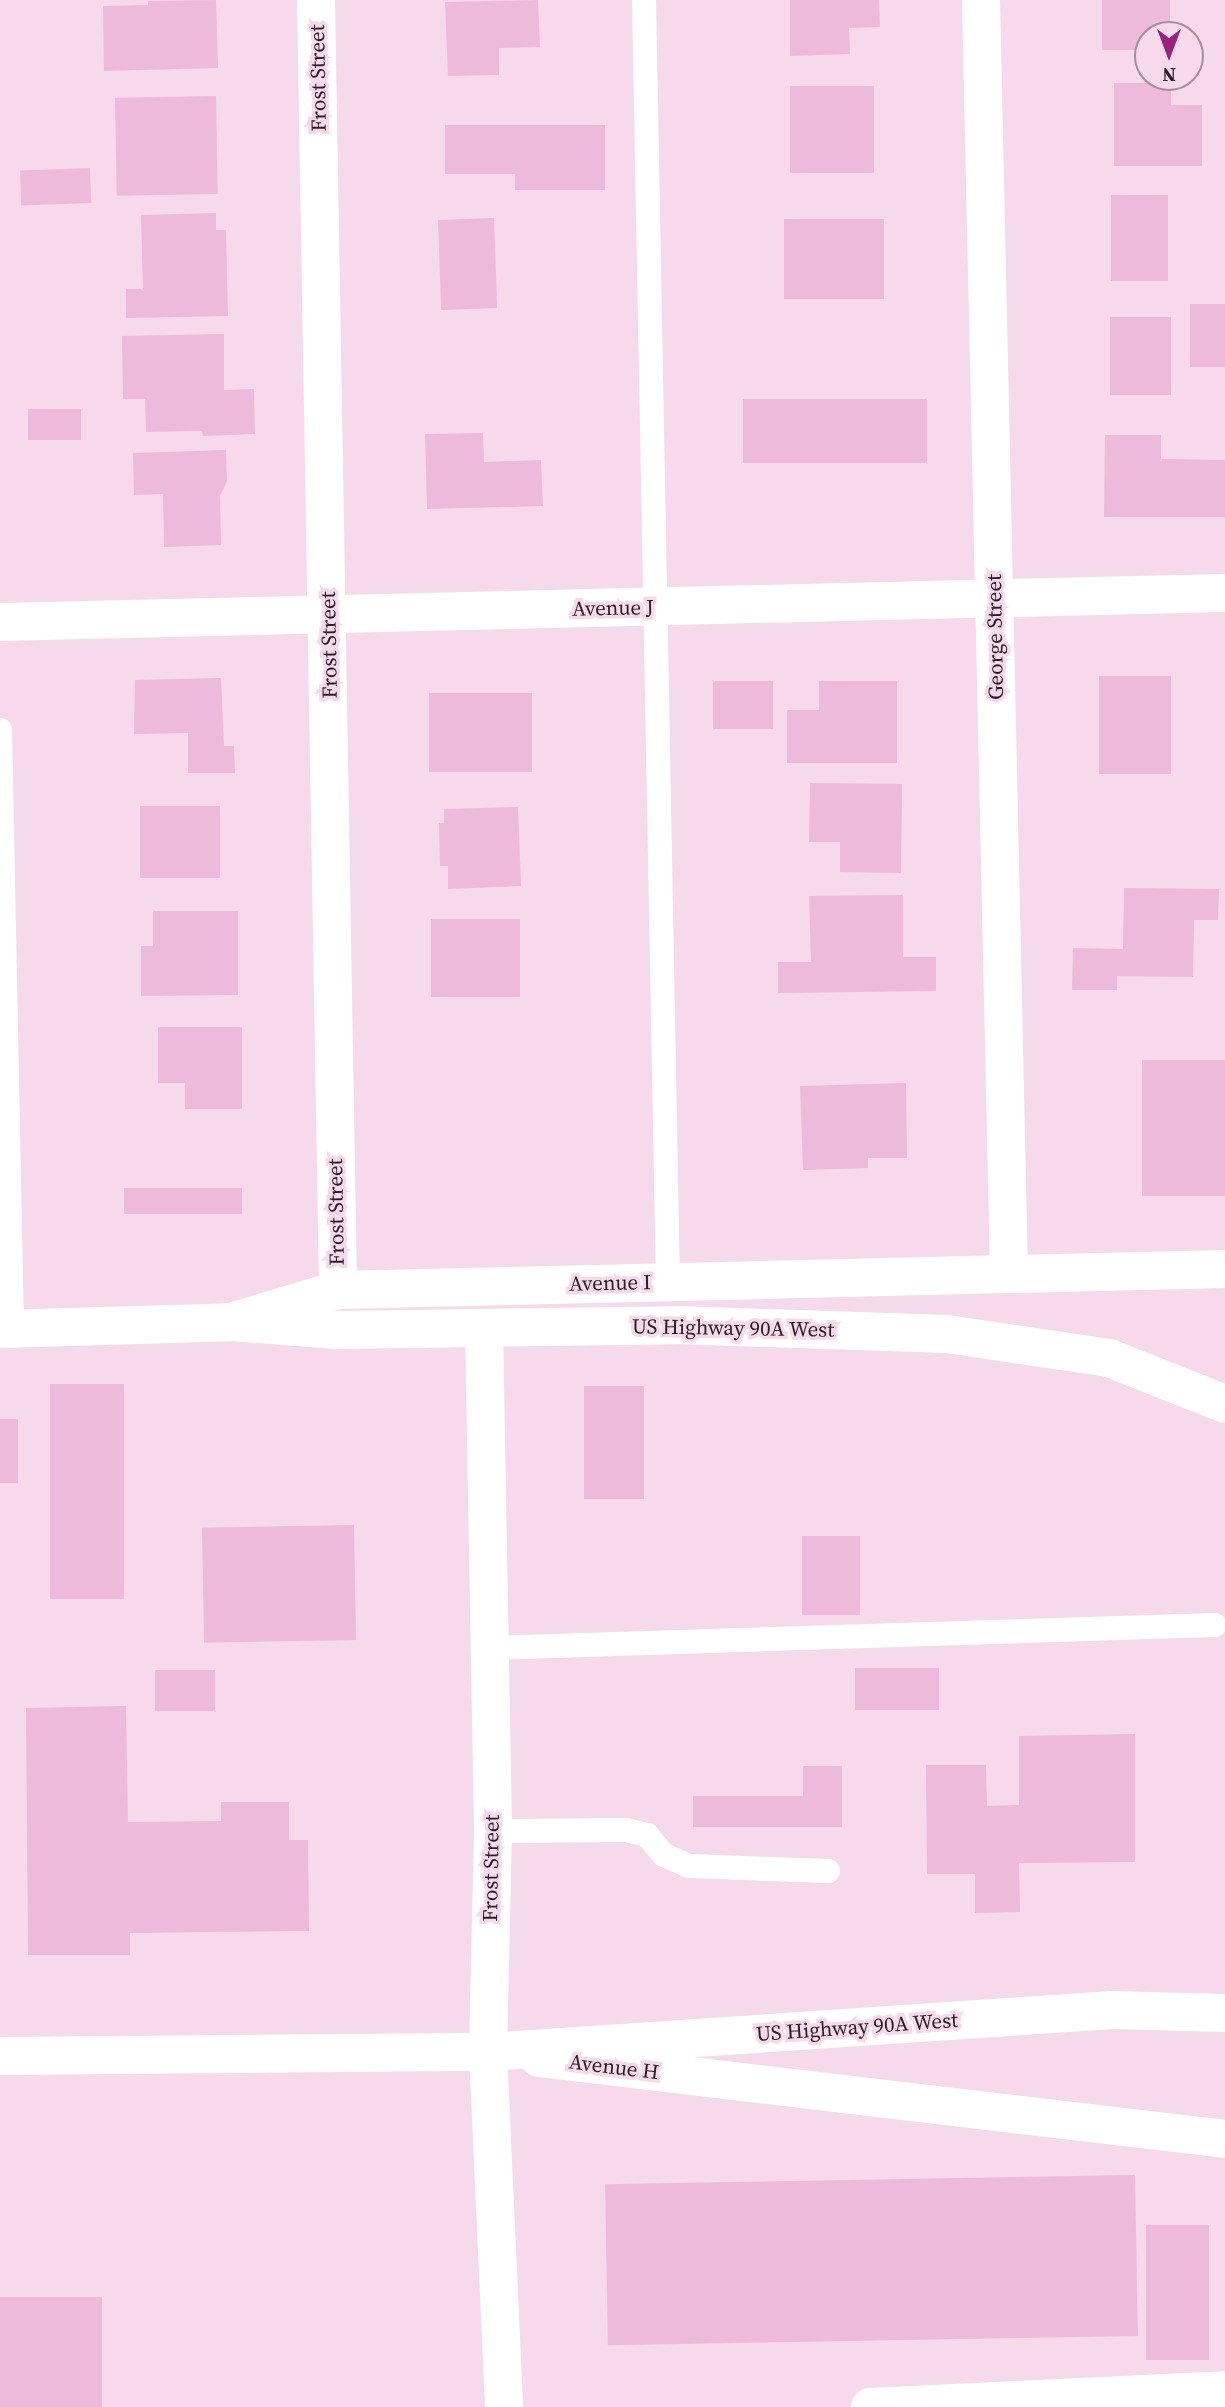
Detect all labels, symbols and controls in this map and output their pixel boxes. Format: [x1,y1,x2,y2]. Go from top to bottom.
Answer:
north arrow [1134,21,1204,91]
street label: Frost Street [304,24,332,132]
text: N [1162,62,1176,88]
street label: George Street [981,574,1009,700]
street label: Frost Street [315,591,343,699]
street label: Avenue J [572,595,654,621]
street label: Frost Street [322,1158,350,1266]
street label: Avenue I [569,1270,651,1296]
street label: US Highway 90A West [631,1314,835,1342]
street label: Frost Street [477,1814,505,1922]
street label: US Highway 90A West [755,2007,959,2047]
street label: Avenue H [568,2049,660,2085]

